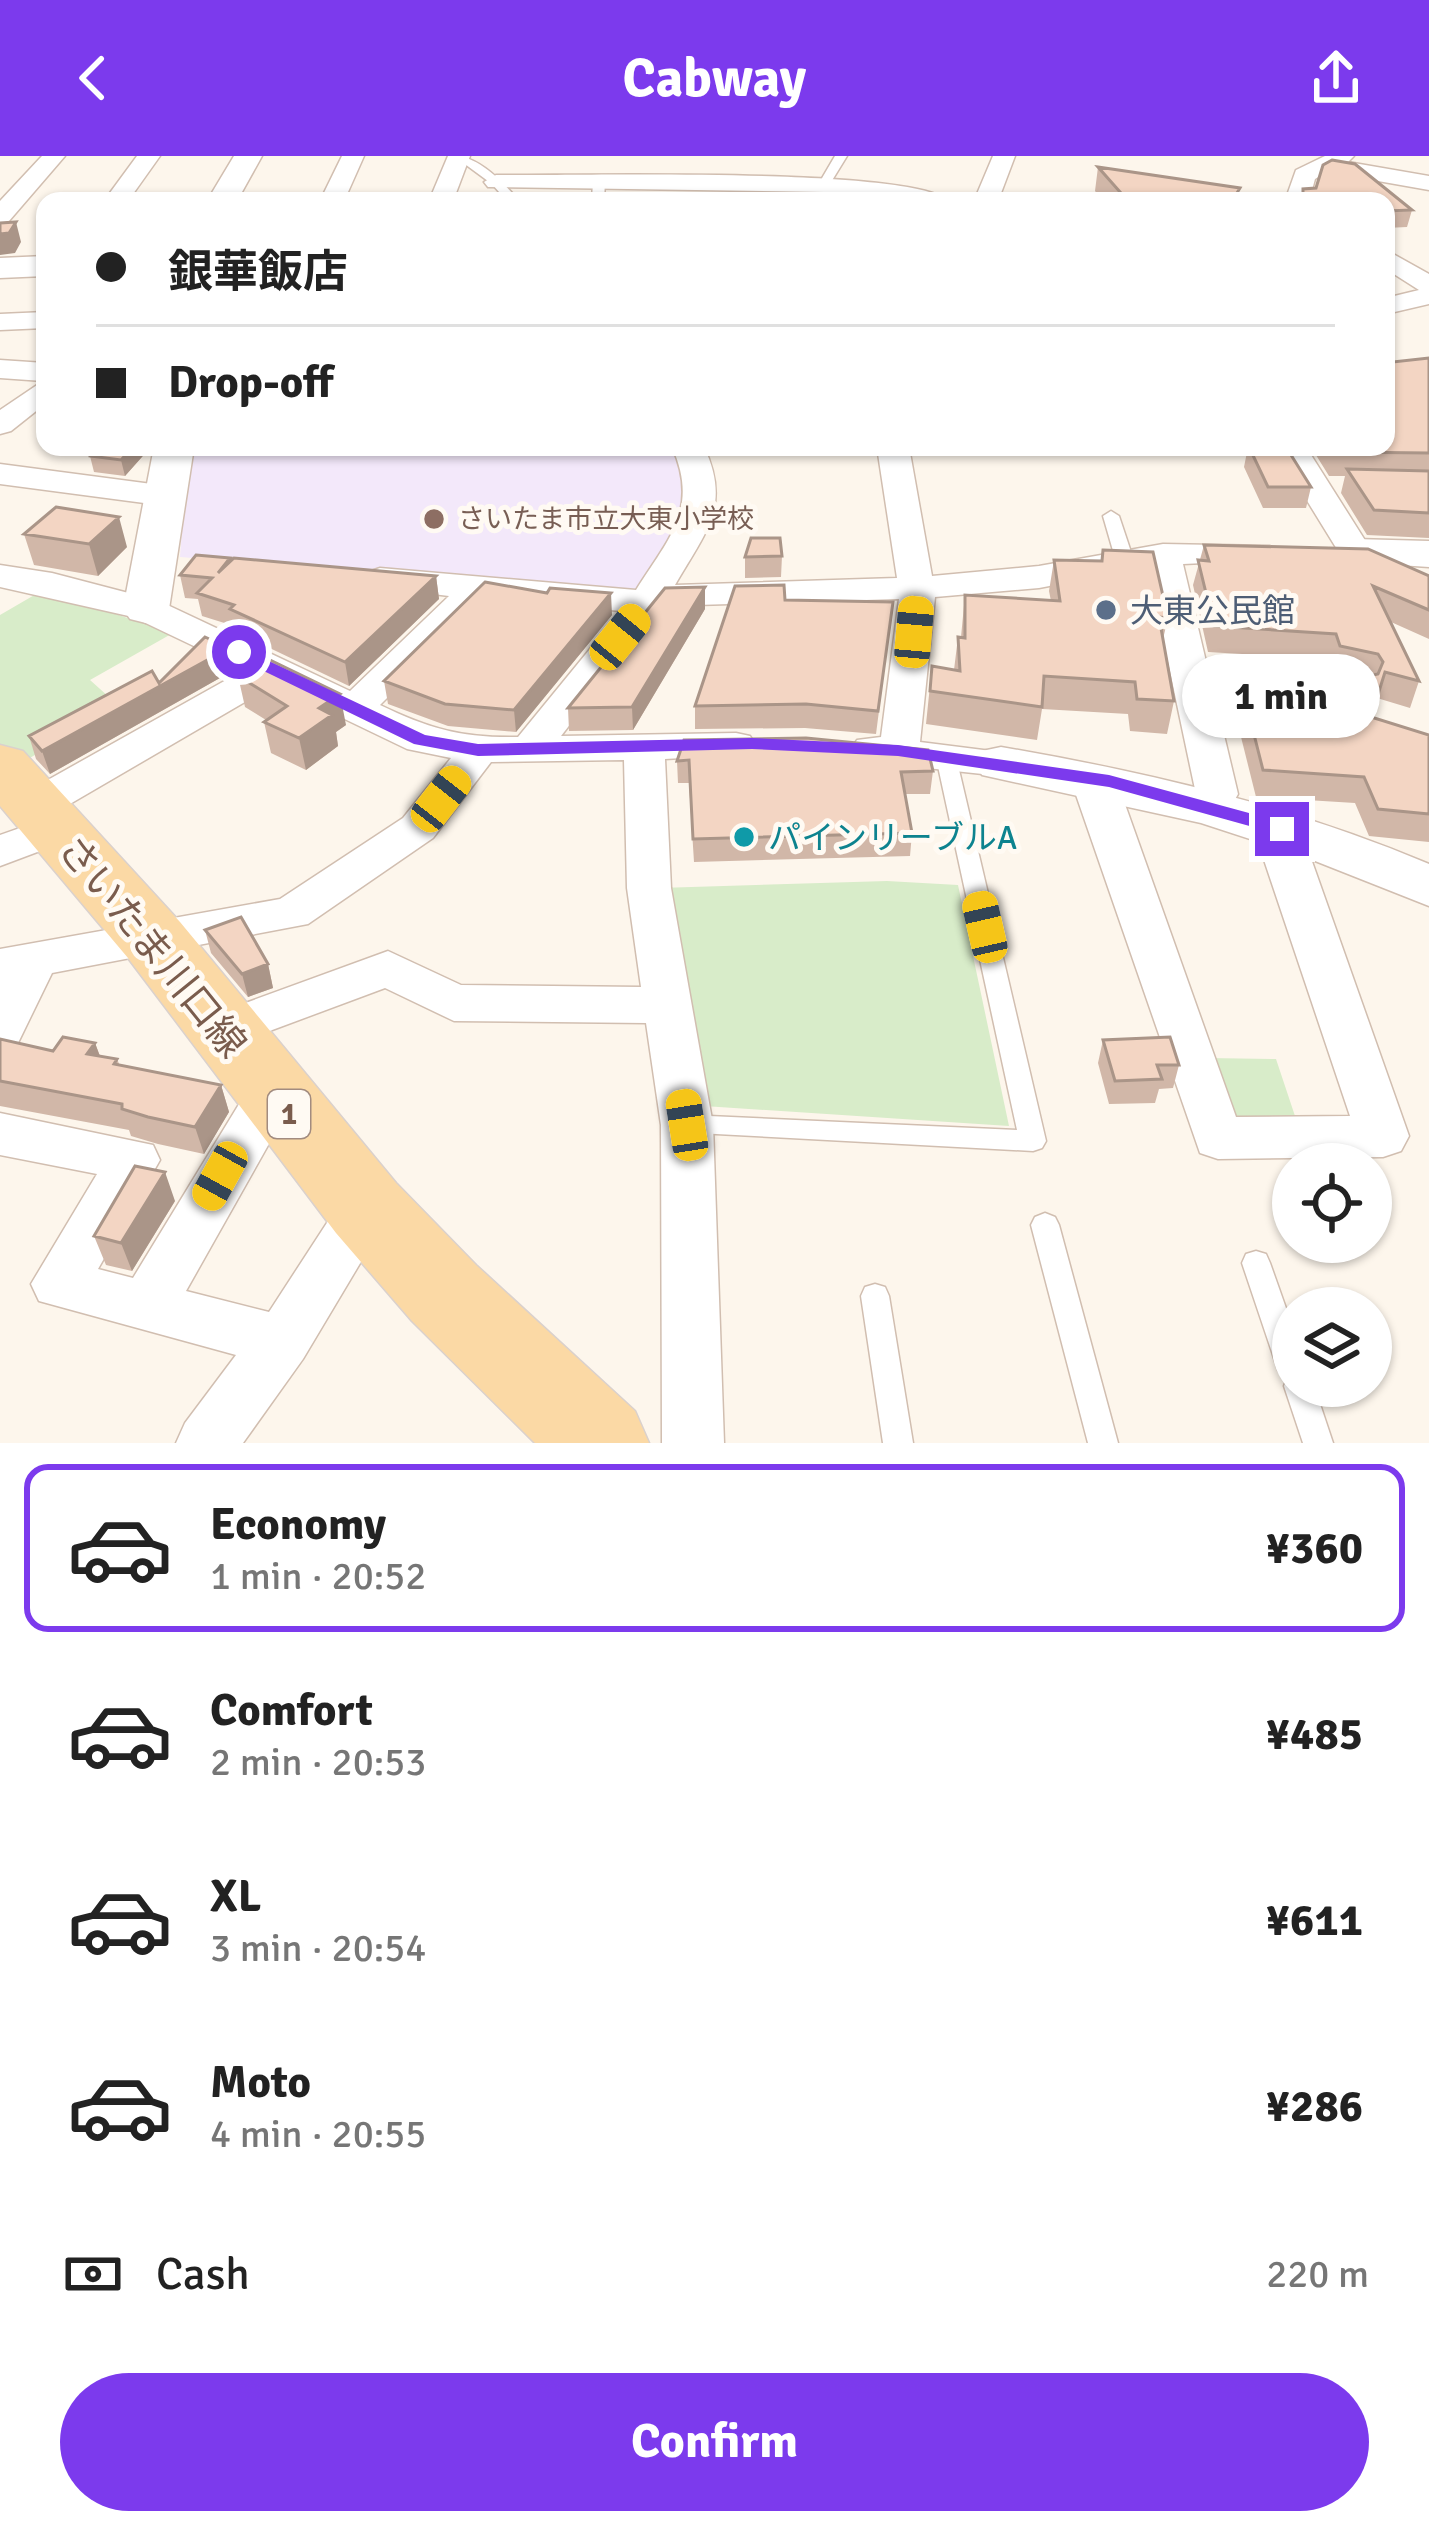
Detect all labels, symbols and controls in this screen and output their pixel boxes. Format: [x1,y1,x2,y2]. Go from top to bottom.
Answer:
icon: back [60,45,126,111]
text: Cabway [623,45,806,112]
icon: share [1303,45,1369,111]
text: 銀華飯店 [168,245,348,300]
text: Drop-off [168,355,333,410]
place label: さいたま市立大東小学校 [458,503,754,536]
marker: さいたま市立大東小学校 [421,506,447,532]
place label: 大東公民館 [1130,591,1295,632]
car [893,595,935,669]
marker: 大東公民館 [1093,597,1119,623]
car [583,598,657,676]
route start [212,625,266,679]
callout: 1 min [1183,655,1381,739]
text: 1 min [1234,672,1328,720]
car [405,760,477,838]
route end [1255,802,1309,856]
place label: パインリーブルA [768,818,1017,859]
marker: パインリーブルA [731,824,757,850]
street label: さいたま川口線 [48,826,256,1067]
car [959,888,1011,966]
car [664,1087,710,1163]
road number: 1 [268,1090,310,1138]
car [187,1136,253,1216]
map controls [1272,1143,1392,1407]
button: locate [1272,1143,1392,1263]
button: layers [1272,1287,1392,1407]
icon: car [66,1494,174,1602]
text: Economy [210,1497,386,1552]
text: ¥360 [1266,1521,1363,1576]
text: 1 min · 20:52 [210,1552,426,1600]
icon: car [66,1680,174,1788]
text: Comfort [210,1683,373,1738]
text: ¥485 [1266,1707,1363,1762]
text: 2 min · 20:53 [210,1738,426,1786]
icon: car [66,1866,174,1974]
text: XL [210,1869,261,1924]
text: ¥611 [1266,1893,1363,1948]
text: 3 min · 20:54 [210,1924,426,1972]
icon: car [66,2052,174,2160]
text: Moto [210,2055,311,2110]
text: ¥286 [1266,2079,1363,2134]
text: 4 min · 20:55 [210,2110,426,2158]
icon: cash [60,2241,126,2307]
text: Cash [156,2247,250,2302]
text: 220 m [1266,2250,1369,2298]
button: Confirm [60,2373,1369,2511]

